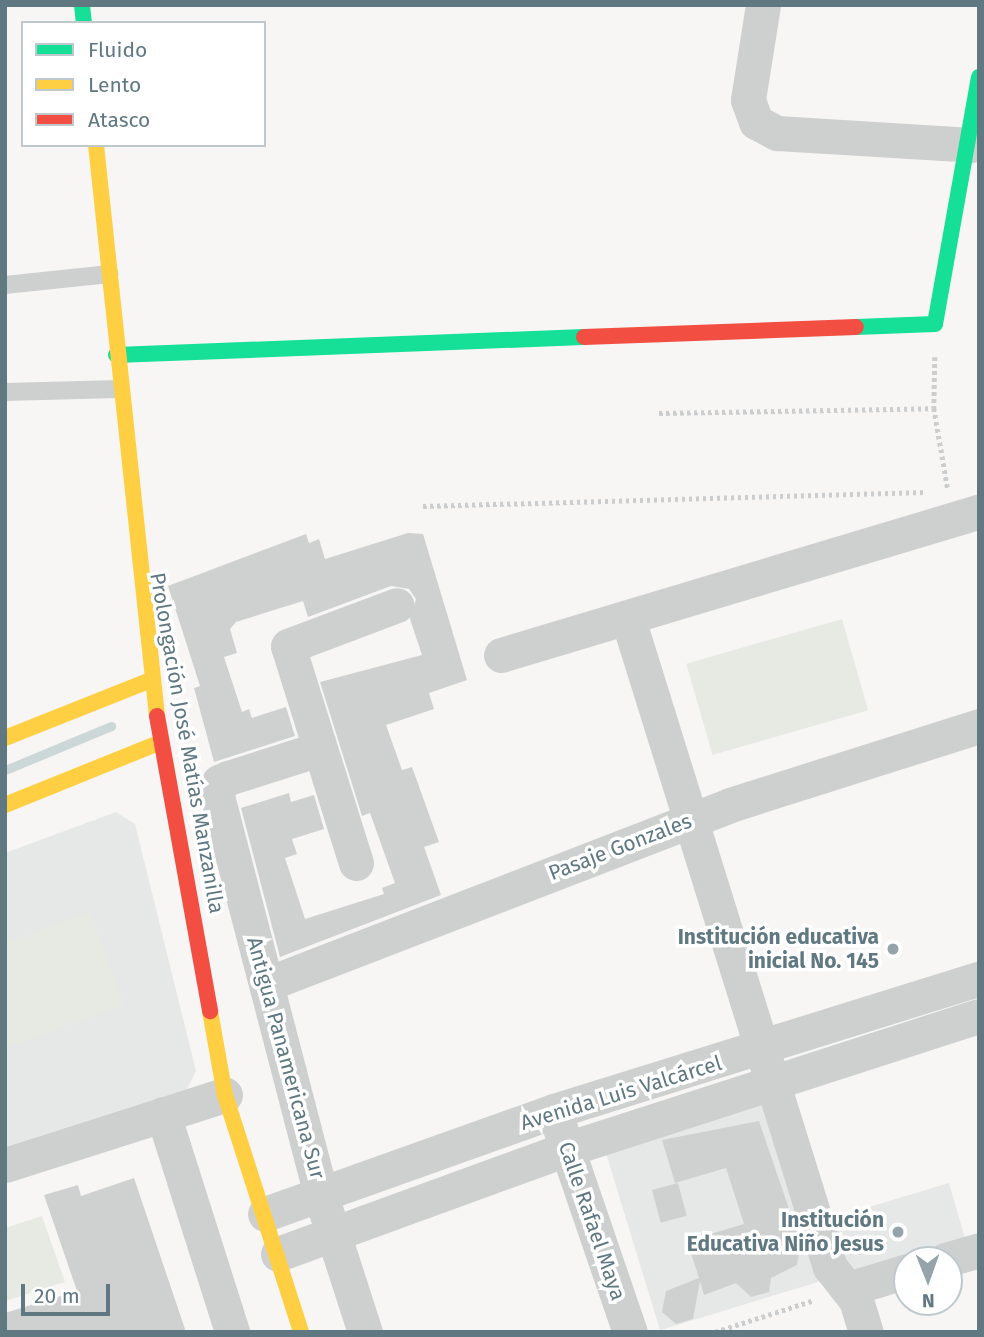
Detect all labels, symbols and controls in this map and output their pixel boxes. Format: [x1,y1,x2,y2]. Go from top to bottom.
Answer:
legend [21,21,266,147]
text: Fluido [88,37,147,63]
text: Lento [88,72,141,98]
text: Atasco [88,107,150,133]
street label: Prolongación José Matías Manzanilla [145,571,229,915]
street label: Pasaje Gonzales [545,808,695,886]
place label: Institución educativa inicial No. 145 [678,924,879,974]
street label: Antigua Panamericana Sur [242,934,330,1182]
marker: Institución educativa inicial No. 145 [885,941,901,957]
street label: Avenida Luis Valcárcel [517,1050,725,1136]
street label: Calle Rafael Maya [553,1138,631,1304]
place label: Institución Educativa Niño Jesus [687,1207,884,1257]
marker: Institución Educativa Niño Jesus [890,1224,906,1240]
north arrow [893,1246,963,1316]
scale bar [24,1270,114,1314]
text: 20 m [34,1283,80,1309]
text: N [922,1289,935,1312]

